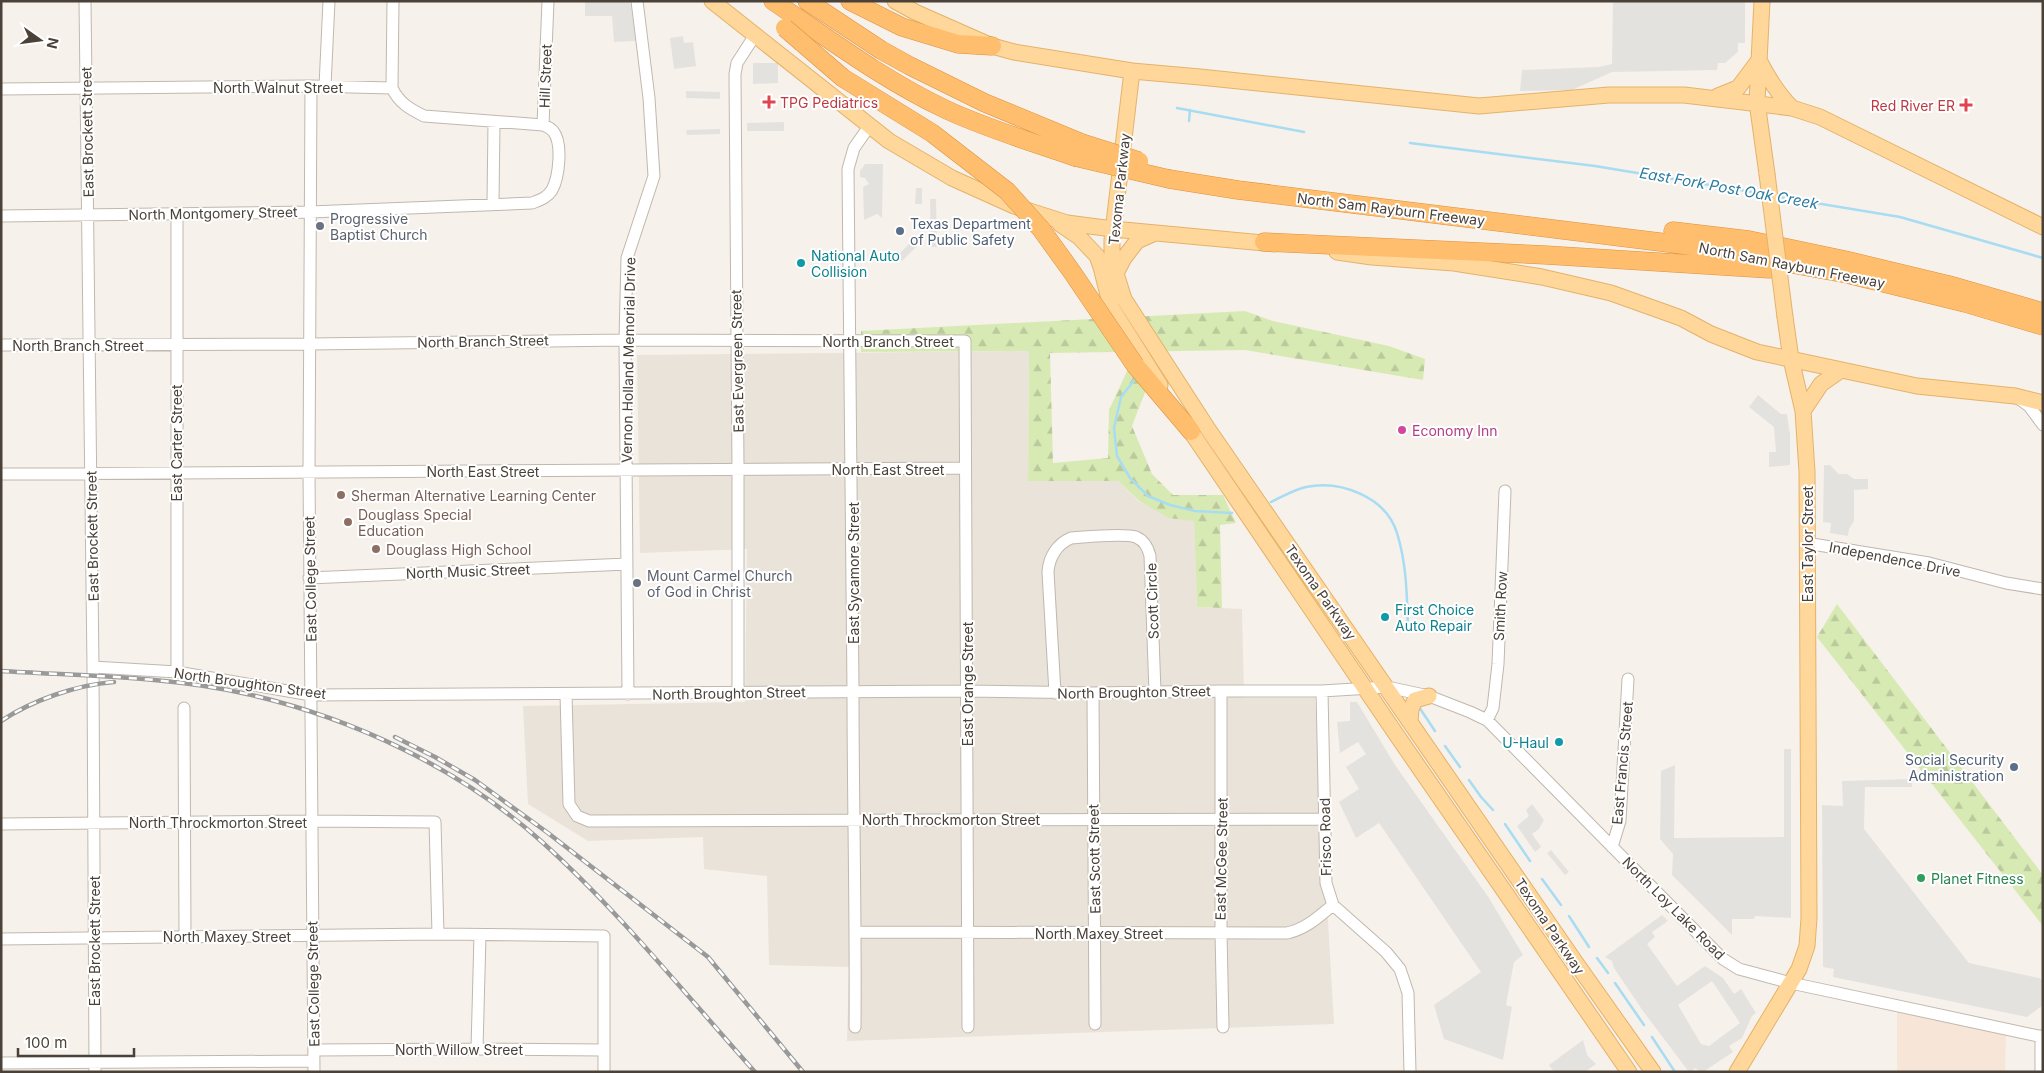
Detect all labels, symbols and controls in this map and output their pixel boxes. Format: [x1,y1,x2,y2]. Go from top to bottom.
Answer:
north arrow [15,15,65,65]
text: N [44,36,63,50]
street label: Hill Street [535,43,555,108]
street label: East Brockett Street [77,66,97,197]
street label: North Walnut Street [213,79,343,96]
place label: TPG Pediatrics [780,94,878,111]
marker: TPG Pediatrics [762,95,776,109]
place label: Red River ER [1871,97,1955,114]
marker: Red River ER [1959,98,1973,112]
street label: Texoma Parkway [1105,132,1133,246]
water label: East Fork Post Oak Creek [1638,163,1821,213]
street label: North Sam Rayburn Freeway [1296,189,1486,229]
street label: North Montgomery Street [128,203,298,223]
place label: Progressive Baptist Church [330,210,428,243]
place label: Texas Department of Public Safety [910,215,1031,248]
marker: Progressive Baptist Church [314,220,326,232]
marker: Texas Department of Public Safety [894,225,906,237]
street label: North Sam Rayburn Freeway [1697,239,1887,291]
place label: National Auto Collision [811,247,900,280]
street label: Vernon Holland Memorial Drive [618,257,638,463]
marker: National Auto Collision [795,257,807,269]
street label: East Evergreen Street [727,289,747,433]
street label: North Branch Street [417,331,549,351]
street label: North Branch Street [822,333,954,350]
street label: North Branch Street [12,337,144,354]
street label: East Carter Street [168,384,185,502]
place label: Economy Inn [1412,422,1498,439]
marker: Economy Inn [1396,424,1408,436]
street label: North East Street [832,461,945,478]
street label: North East Street [427,463,540,480]
street label: East Brockett Street [82,470,102,601]
street label: East Taylor Street [1799,485,1816,602]
place label: Sherman Alternative Learning Center [351,487,596,504]
marker: Sherman Alternative Learning Center [335,489,347,501]
street label: East Sycamore Street [845,502,862,644]
place label: Douglass Special Education [358,506,472,539]
street label: East College Street [300,515,320,642]
marker: Douglass Special Education [342,516,354,528]
street label: Independence Drive [1828,538,1962,580]
place label: Douglass High School [386,541,531,558]
street label: Texoma Parkway [1282,541,1360,643]
marker: Douglass High School [370,543,382,555]
street label: North Music Street [406,560,531,582]
street label: Scott Circle [1142,563,1162,639]
place label: Mount Carmel Church of God in Christ [647,567,793,600]
street label: Smith Row [1490,571,1510,641]
marker: Mount Carmel Church of God in Christ [631,577,643,589]
place label: First Choice Auto Repair [1395,601,1474,634]
marker: First Choice Auto Repair [1379,611,1391,623]
street label: East Orange Street [959,621,976,746]
street label: North Broughton Street [173,664,328,702]
street label: North Broughton Street [1057,682,1211,702]
street label: North Broughton Street [652,683,806,703]
street label: East Francis Street [1608,700,1636,825]
place label: U-Haul [1502,734,1549,751]
marker: U-Haul [1553,736,1565,748]
place label: Social Security Administration [1905,751,2004,784]
marker: Social Security Administration [2008,761,2020,773]
street label: East McGee Street [1211,797,1231,921]
street label: Frisco Road [1316,798,1334,876]
street label: East Scott Street [1085,804,1103,914]
street label: North Throckmorton Street [862,811,1041,828]
street label: North Throckmorton Street [129,814,308,831]
street label: North Loy Lake Road [1619,853,1729,963]
place label: Planet Fitness [1931,870,2024,887]
marker: Planet Fitness [1915,872,1927,884]
street label: East Brockett Street [86,875,103,1006]
street label: Texoma Parkway [1511,875,1589,978]
street label: East College Street [303,920,323,1047]
street label: North Maxey Street [1035,925,1164,942]
street label: North Maxey Street [163,928,292,945]
scale bar [18,1026,134,1058]
text: 100 m [25,1033,67,1052]
street label: North Willow Street [395,1041,524,1058]

